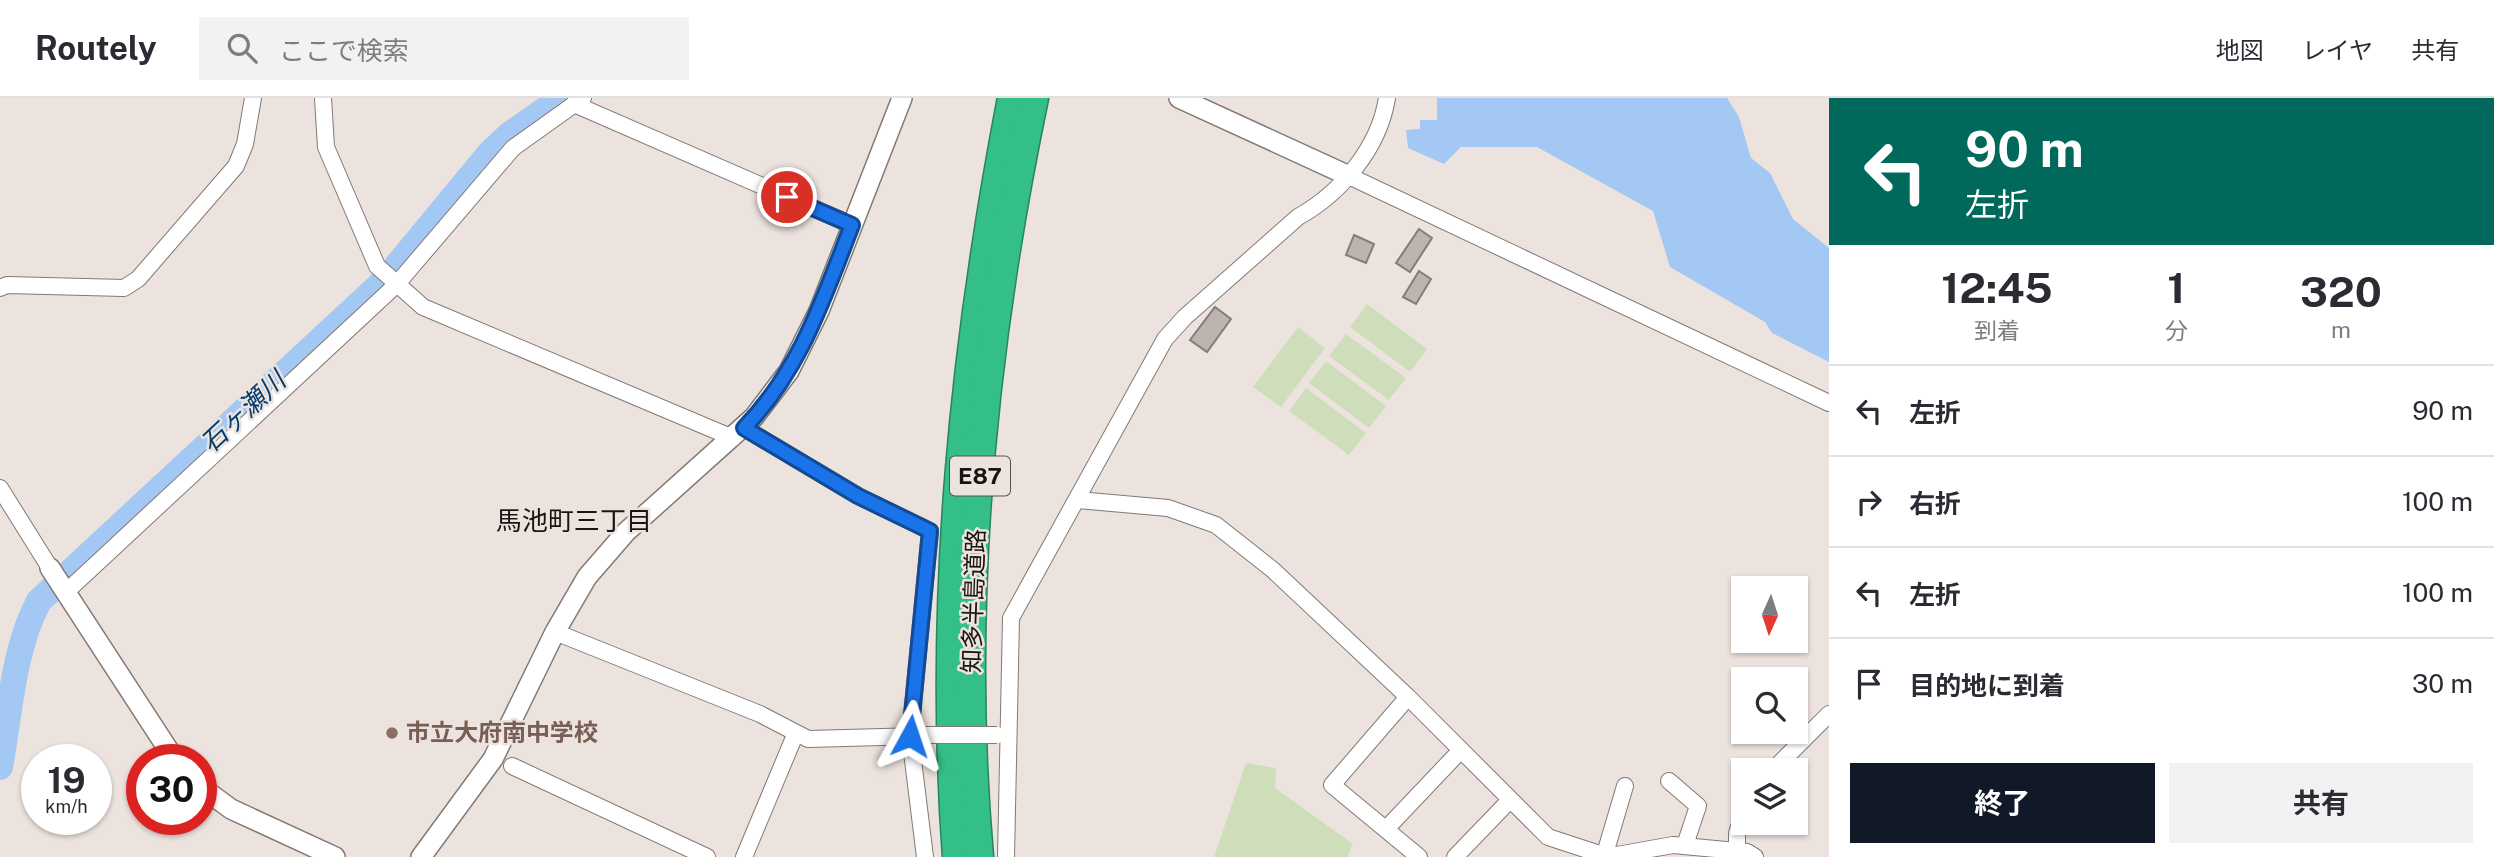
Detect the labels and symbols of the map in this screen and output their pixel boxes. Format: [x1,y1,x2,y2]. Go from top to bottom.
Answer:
pin [757,167,817,227]
water label: 石ヶ瀬川 [194,363,293,458]
road number: E87 [950,456,1010,496]
district label: 馬池町三丁目 [496,505,652,536]
street label: 知多半島道路 [956,529,990,673]
north arrow [1731,576,1808,653]
position arrow [873,699,947,773]
place label: 市立大府南中学校 [406,718,598,746]
marker: 市立大府南中学校 [384,725,400,741]
speed limit sign: 30 [126,744,217,835]

